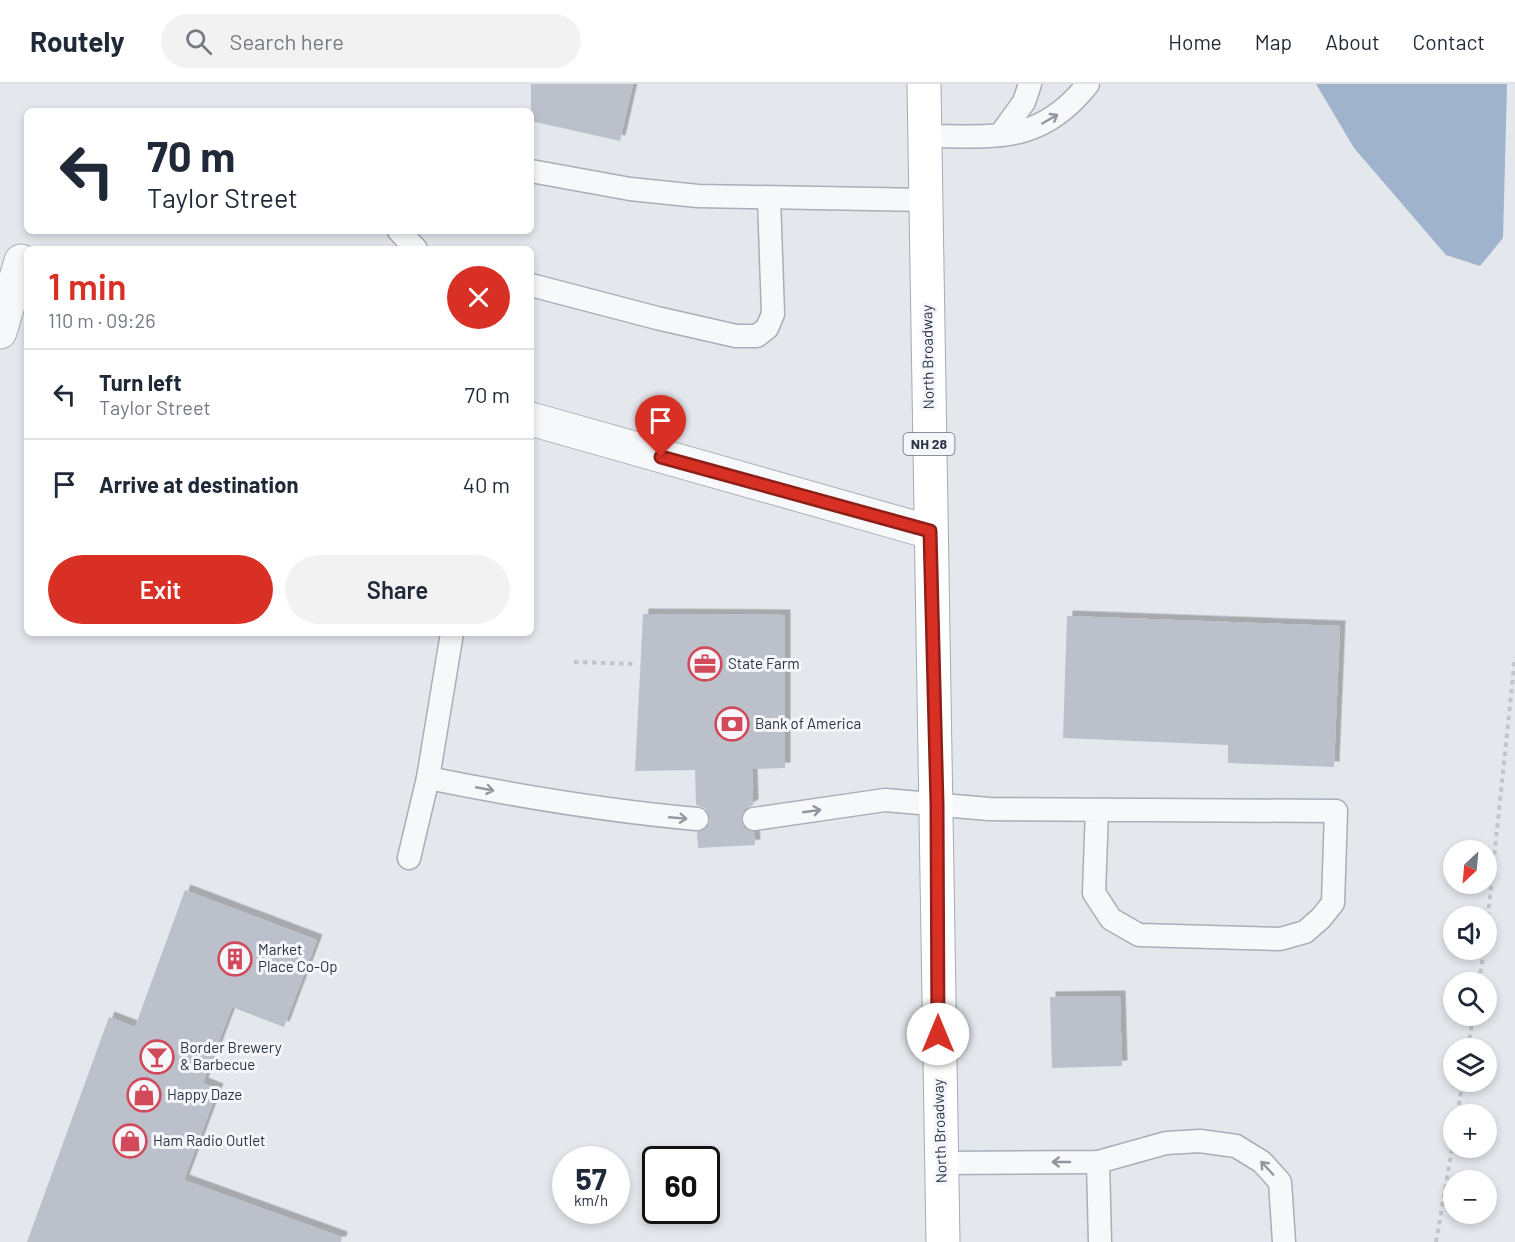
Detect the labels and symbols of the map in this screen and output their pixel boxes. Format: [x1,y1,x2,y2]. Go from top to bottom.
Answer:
one-way arrow [1041,113,1058,125]
street label: North Broadway [917,305,937,409]
pin [635,395,686,457]
road number: NH 28 [904,433,954,455]
office icon: State Farm [687,646,723,682]
place label: State Farm [728,654,800,672]
bank icon: Bank of America [714,706,750,742]
place label: Bank of America [755,714,861,732]
one-way arrow [475,784,494,795]
one-way arrow [801,805,821,816]
one-way arrow [667,813,687,824]
north arrow [1443,840,1497,894]
place label: Market Place Co-Op [258,940,338,975]
building icon: Market Place Co-Op [217,941,253,977]
position arrow [906,1002,970,1066]
place label: Border Brewery & Barbecue [180,1038,282,1073]
bar icon: Border Brewery & Barbecue [139,1039,175,1075]
shop icon: Happy Daze [126,1077,162,1113]
street label: North Broadway [928,1078,950,1184]
place label: Happy Daze [167,1085,242,1103]
shop icon: Ham Radio Outlet [112,1123,148,1159]
place label: Ham Radio Outlet [153,1131,266,1149]
speed limit sign: 60 [642,1146,720,1224]
one-way arrow [1052,1156,1072,1168]
one-way arrow [1260,1160,1274,1175]

